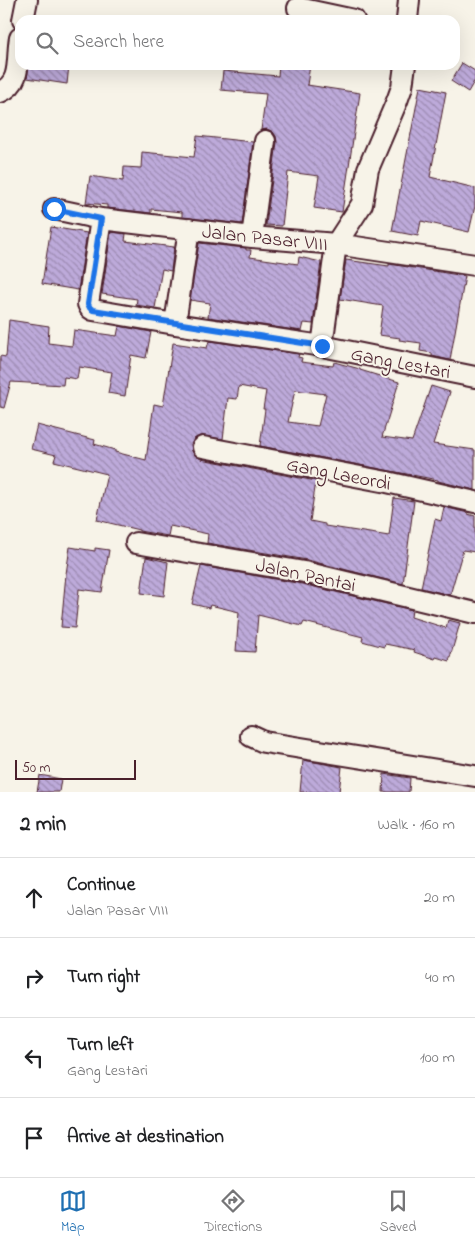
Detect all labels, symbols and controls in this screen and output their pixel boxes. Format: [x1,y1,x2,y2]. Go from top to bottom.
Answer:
search box [15,15,460,70]
icon: search [33,29,61,57]
text: Search here [73,29,164,56]
route start [43,198,66,221]
street label: Jalan Pasar VIII [200,218,329,261]
route end [311,335,334,358]
street label: Gang Lestari [348,341,453,389]
street label: Gang Laeordi [284,451,393,501]
street label: Jalan Pantai [253,552,358,601]
scale bar [15,757,136,780]
text: 50 m [22,758,50,779]
text: 2 min [20,810,66,840]
text: Walk · 160 m [377,813,455,837]
text: Continue [67,872,135,899]
icon: ahead [20,884,48,912]
text: 20 m [424,886,455,910]
text: Jalan Pasar VIII [67,899,168,923]
icon: right [20,964,48,992]
text: Turn right [67,964,140,991]
text: 40 m [425,966,455,990]
text: Turn left [67,1032,134,1059]
icon: left [20,1044,48,1072]
text: 100 m [420,1046,455,1070]
text: Gang Lestari [67,1059,148,1083]
icon: arrive [20,1124,48,1152]
text: Arrive at destination [67,1124,224,1151]
tab: Map [59,1187,87,1238]
tab: Directions [204,1187,262,1238]
tab: Saved [380,1187,416,1238]

